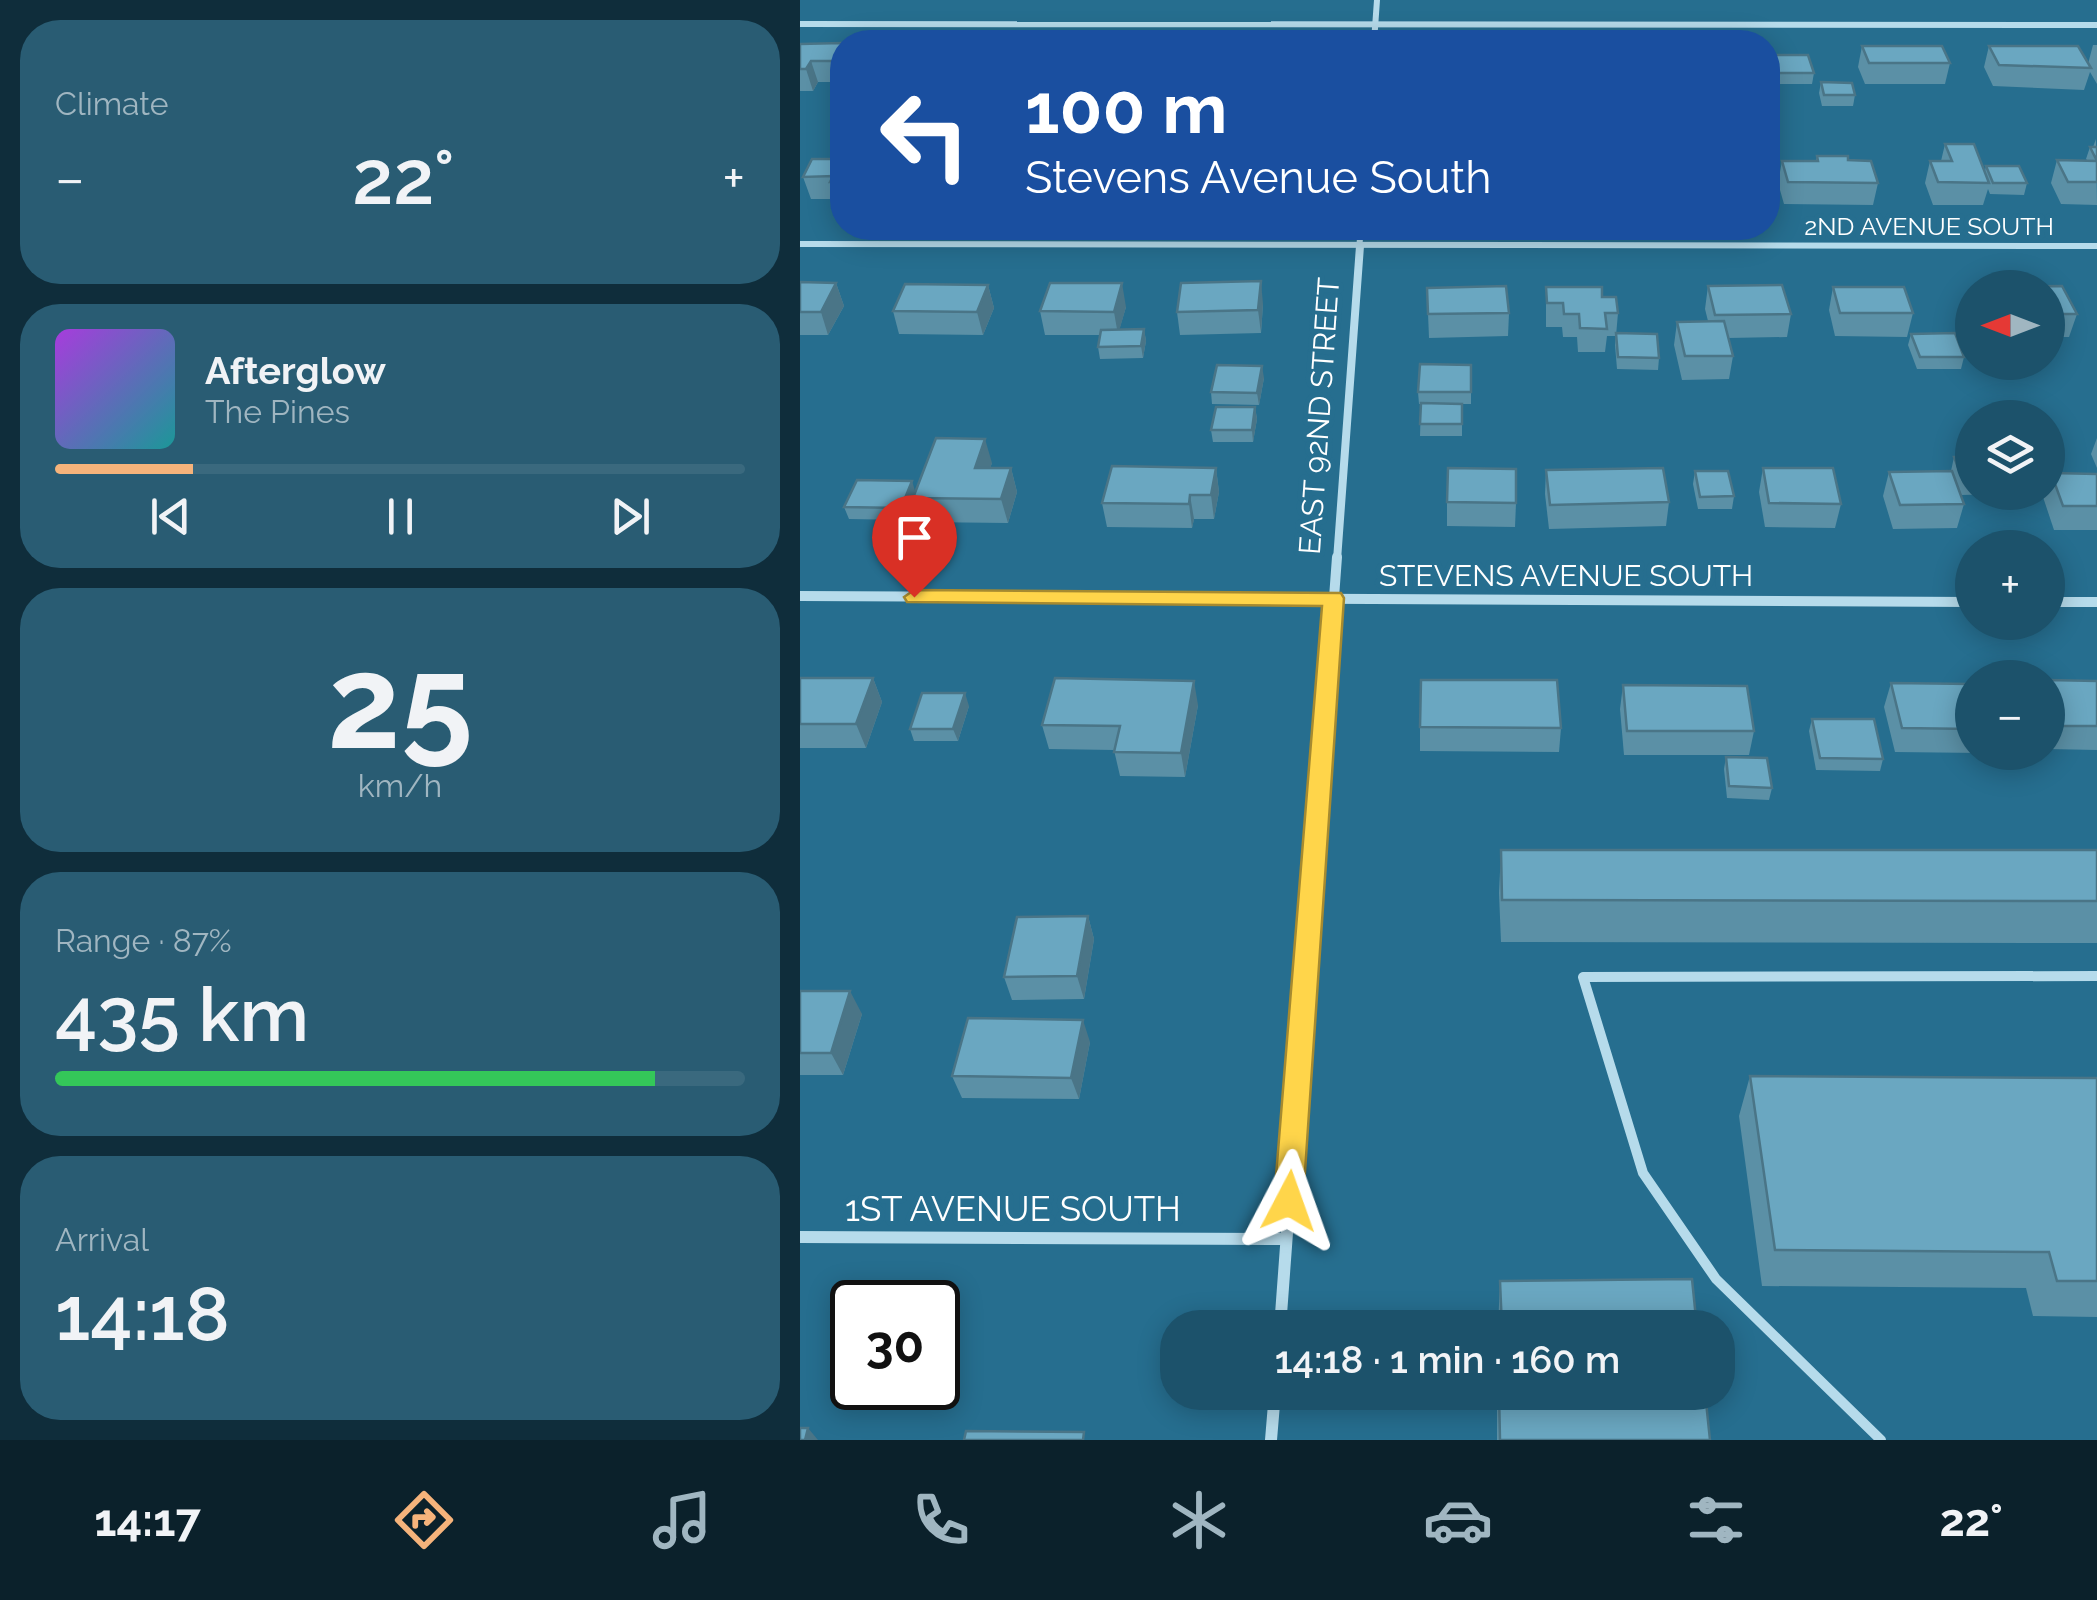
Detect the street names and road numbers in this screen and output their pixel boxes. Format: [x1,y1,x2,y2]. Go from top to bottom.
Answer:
street label: 2ND AVENUE SOUTH [1804,211,2054,241]
street label: EAST 92ND STREET [1292,276,1346,556]
street label: STEVENS AVENUE SOUTH [1379,558,1753,593]
street label: 1ST AVENUE SOUTH [845,1188,1181,1229]

